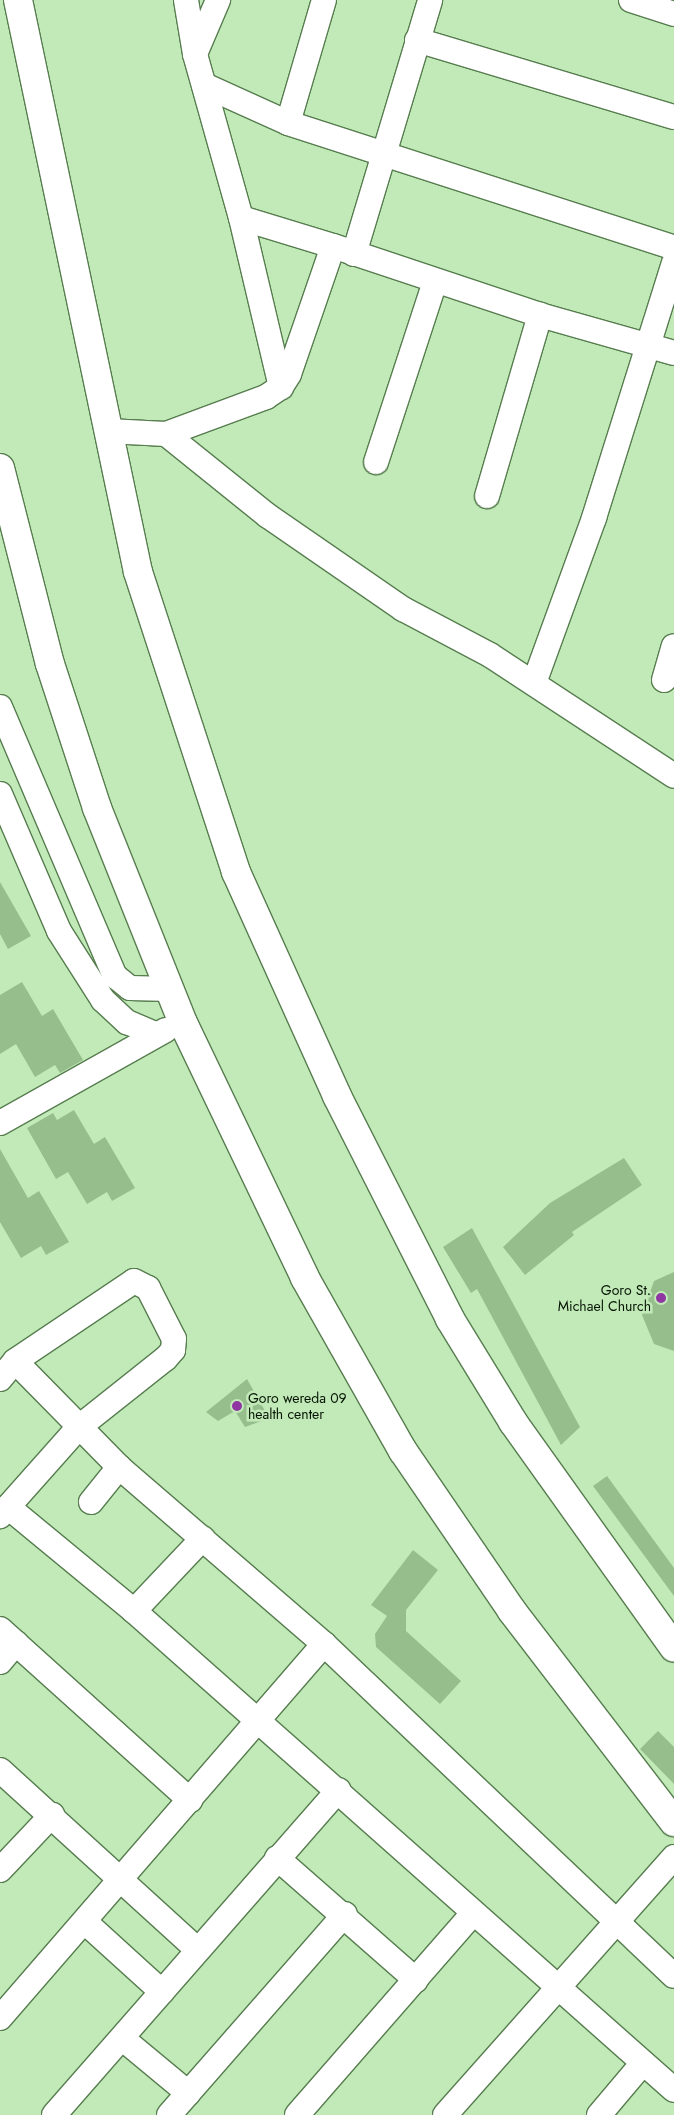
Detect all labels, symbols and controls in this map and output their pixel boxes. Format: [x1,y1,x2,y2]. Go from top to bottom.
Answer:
place label: Goro St. Michael Church [558,1282,651,1314]
marker: Goro St. Michael Church [655,1292,667,1304]
place label: Goro wereda 09 health center [248,1390,347,1422]
marker: Goro wereda 09 health center [230,1399,244,1413]

